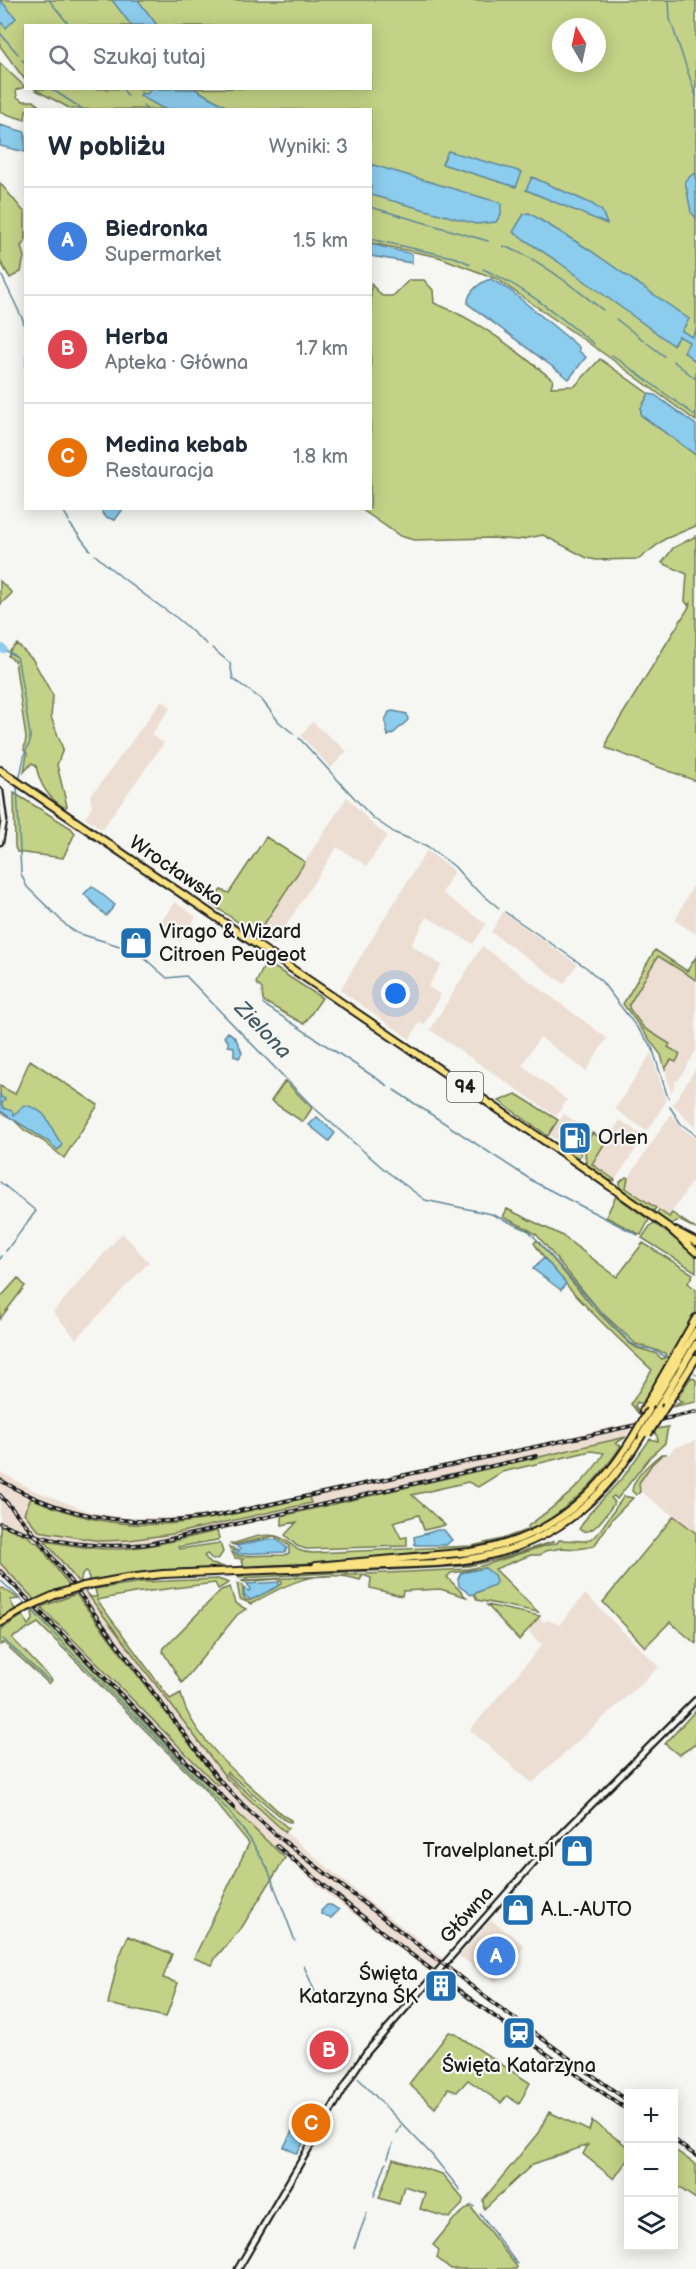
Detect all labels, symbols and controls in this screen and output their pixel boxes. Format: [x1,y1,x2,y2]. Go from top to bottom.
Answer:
north arrow [552,18,606,72]
search box [24,24,372,90]
icon: search [45,41,78,74]
text: Szukaj tutaj [93,44,206,71]
text: W pobliżu [48,132,166,163]
text: Wyniki: 3 [269,135,348,159]
text: Biedronka [105,216,208,243]
text: A [61,229,74,253]
text: 1.5 km [293,229,348,253]
text: Supermarket [105,243,221,267]
text: Herba [105,324,168,351]
text: B [60,337,75,361]
text: 1.7 km [296,337,348,361]
text: Apteka · Główna [105,351,248,375]
text: Medina kebab [105,432,248,459]
text: C [60,445,75,469]
text: 1.8 km [293,445,348,469]
text: Restauracja [105,459,214,483]
street label: Wrocławska [124,831,228,911]
place label: Virago & Wizard Citroen Peugeot [159,920,306,967]
shop icon: Virago & Wizard Citroen Peugeot [118,925,154,961]
your location [381,979,410,1008]
water label: Zielona [229,995,296,1064]
road number: 94 [447,1072,483,1102]
fuel station icon: Orlen [557,1120,593,1156]
place label: Orlen [598,1126,648,1150]
shop icon: Travelplanet.pl [559,1833,595,1869]
place label: Travelplanet.pl [423,1839,554,1863]
street label: Główna [435,1882,499,1948]
shop icon: A.L.-AUTO [500,1892,536,1928]
place label: A.L.-AUTO [541,1898,632,1922]
pin: A [476,1934,516,1978]
place label: Święta Katarzyna ŚK [298,1961,418,2009]
building icon: Święta Katarzyna ŚK [423,1968,459,2004]
station icon: Święta Katarzyna [501,2015,537,2051]
pin: B [310,2028,348,2072]
place label: Święta Katarzyna [442,2053,596,2078]
map controls [624,2089,678,2251]
button: + [624,2089,678,2143]
pin: C [292,2100,330,2146]
button: − [624,2143,678,2197]
button: layers [624,2197,678,2251]

